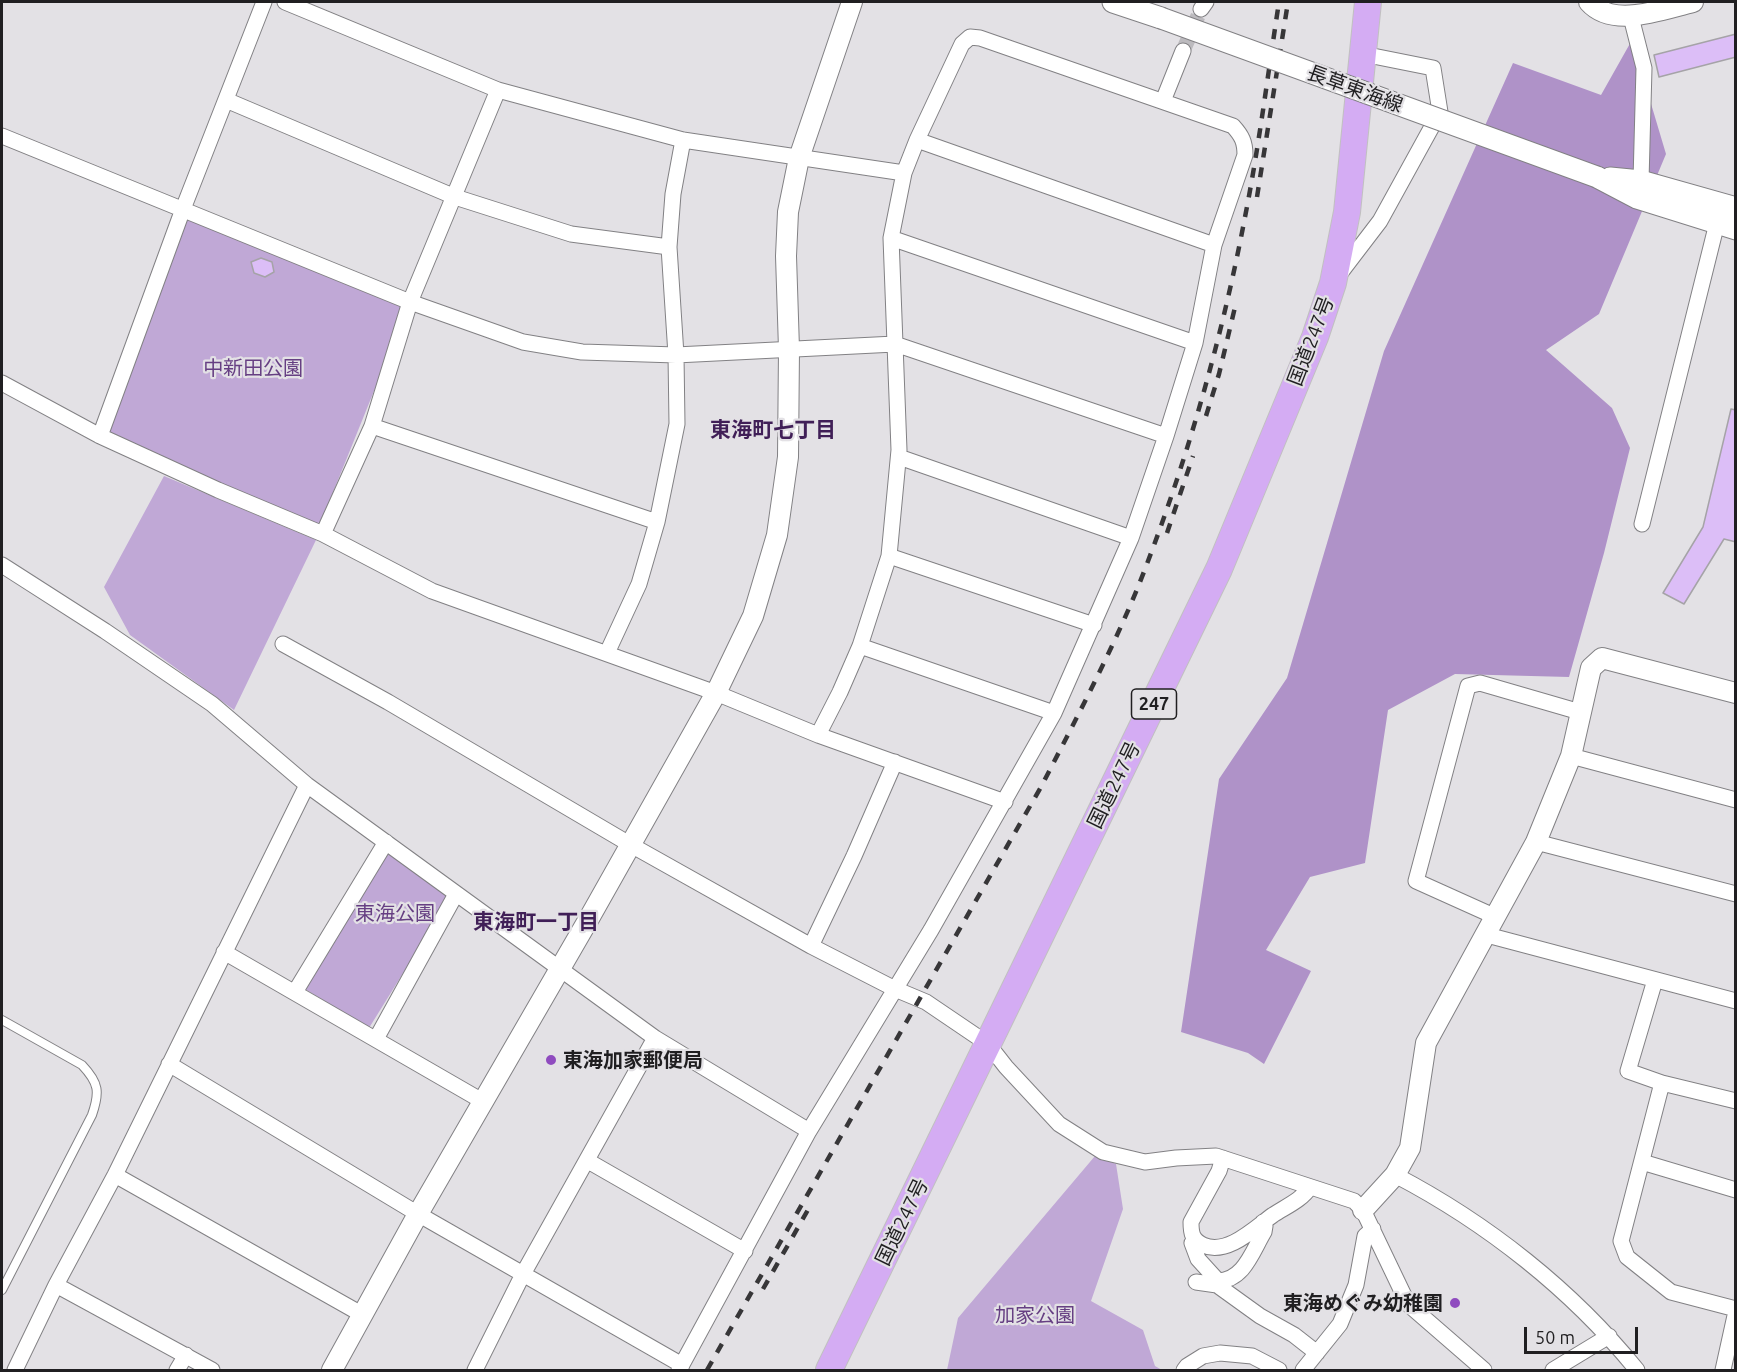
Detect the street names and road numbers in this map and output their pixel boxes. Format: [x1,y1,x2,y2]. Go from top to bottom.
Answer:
street label: 長草東海線 [1304,61,1406,117]
street label: 国道247号 [1283,293,1339,389]
road number: 247 [1132,689,1176,719]
street label: 国道247号 [1083,738,1145,832]
street label: 国道247号 [871,1175,933,1269]

